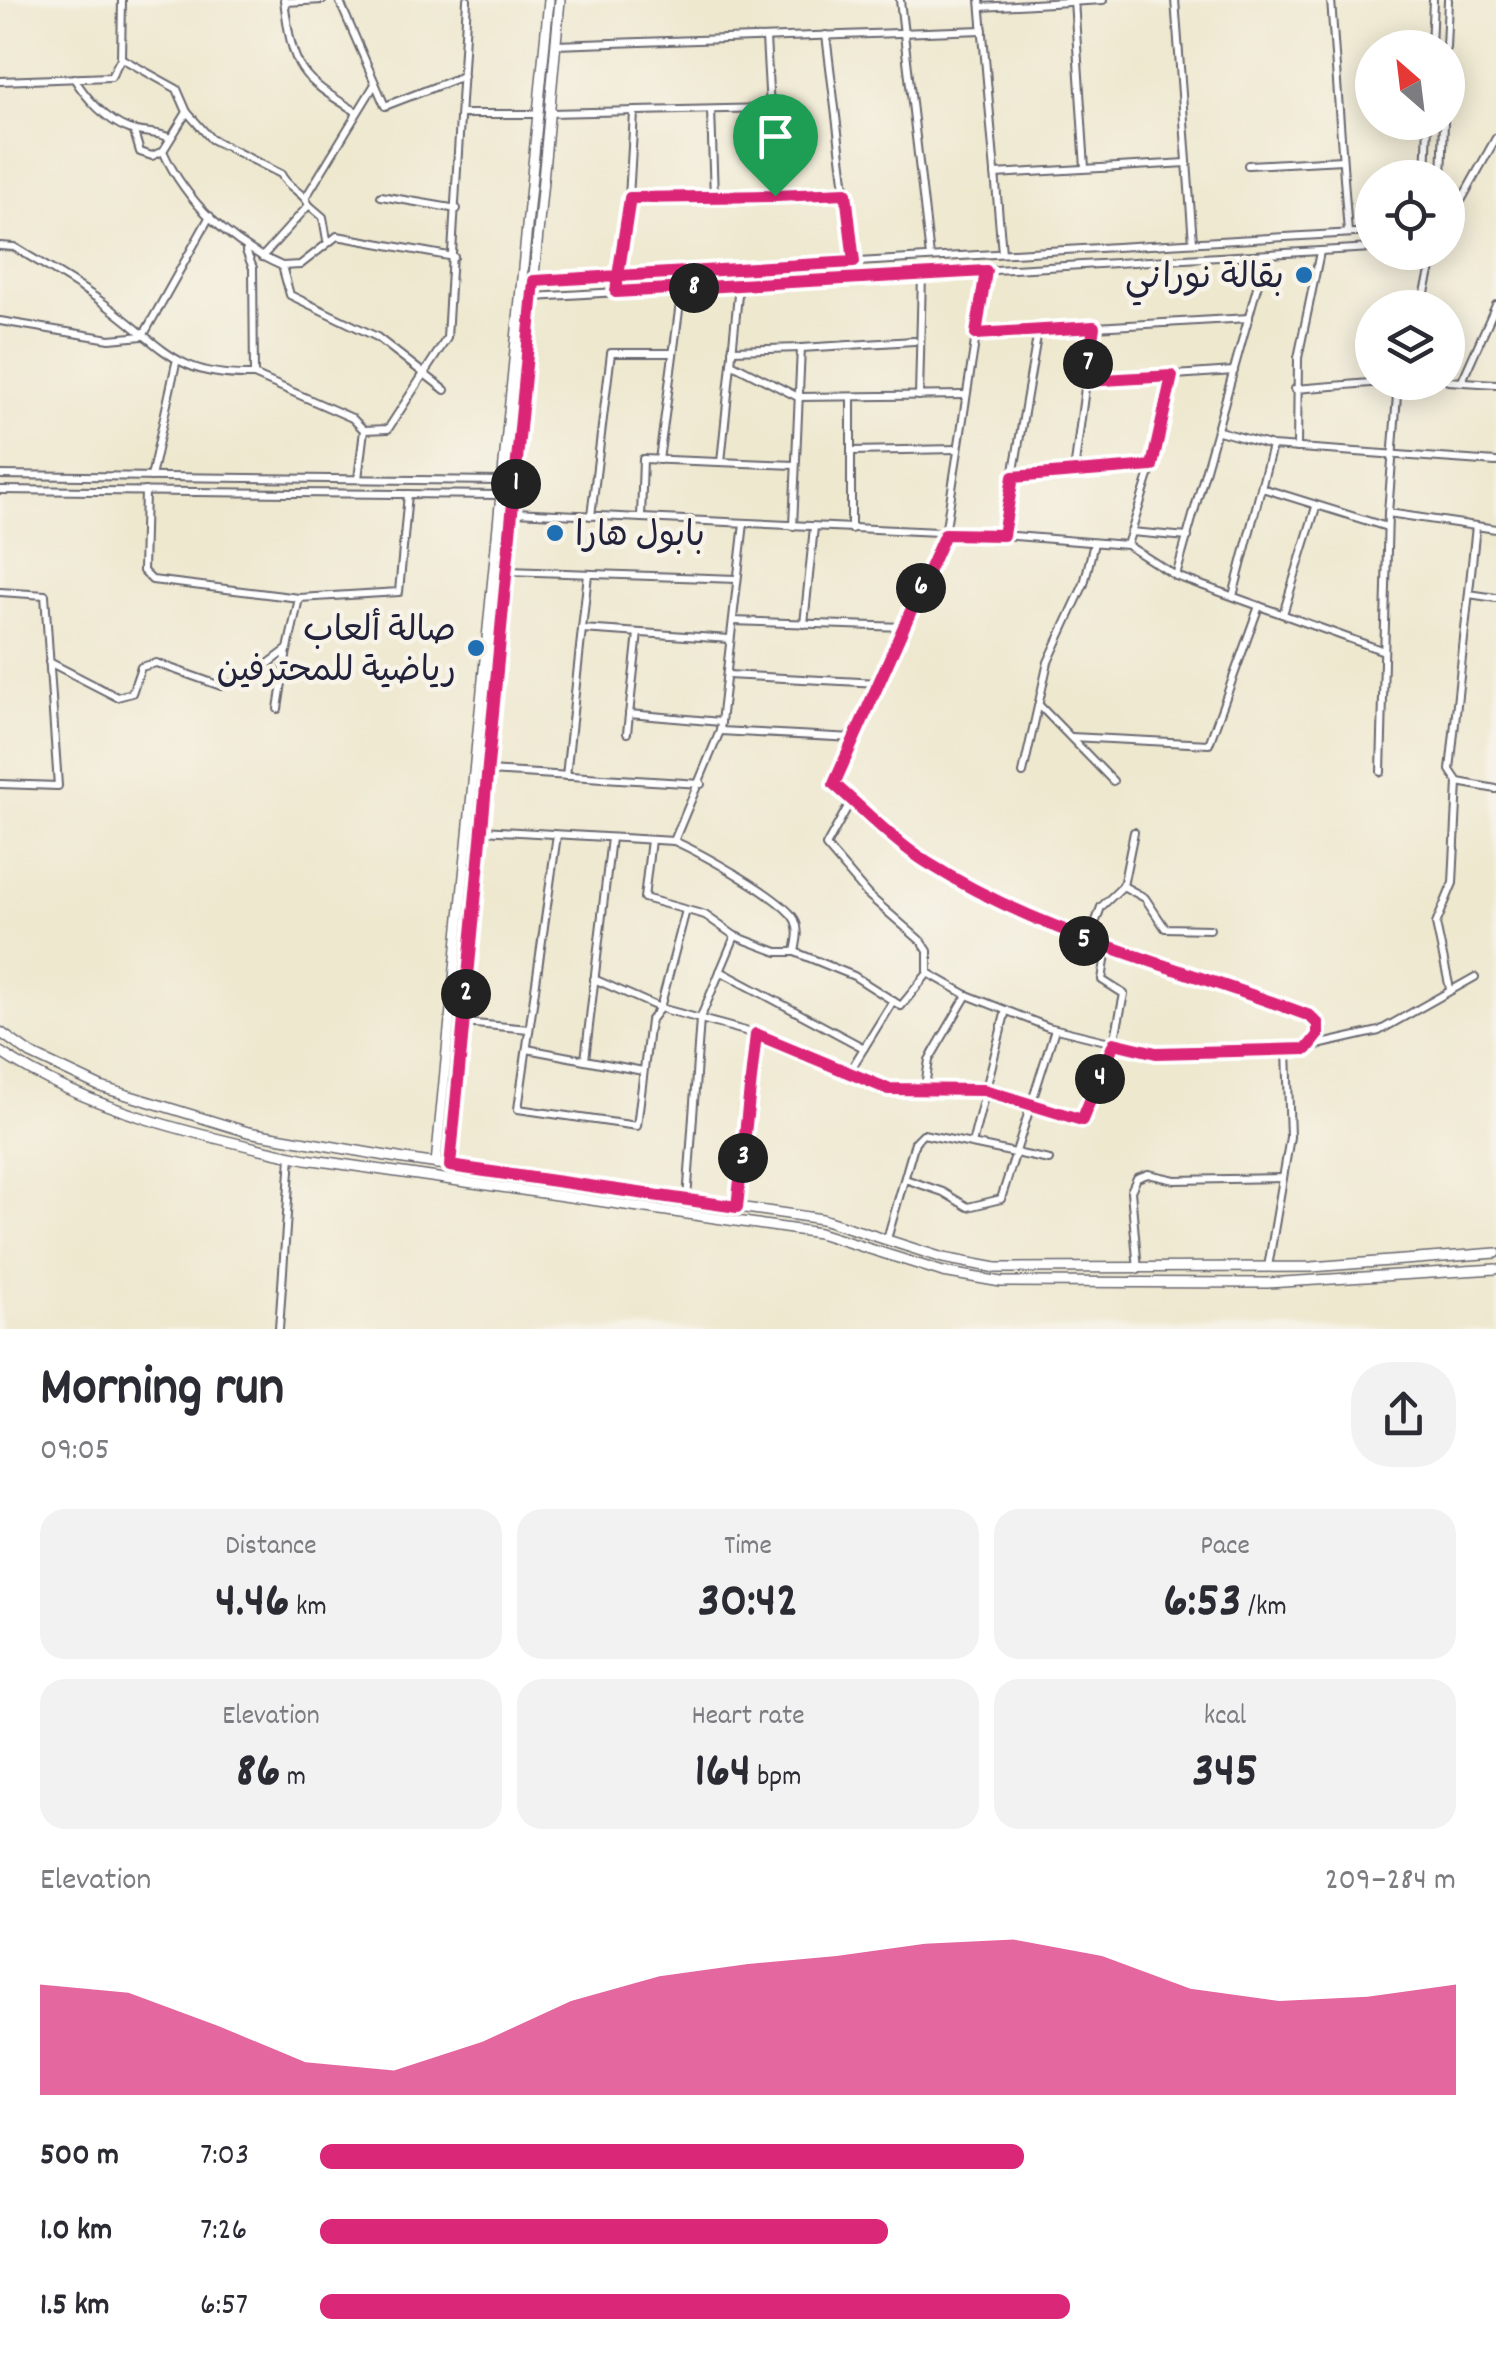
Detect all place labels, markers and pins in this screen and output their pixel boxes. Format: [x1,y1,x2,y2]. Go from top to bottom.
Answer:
pin [733,94,818,197]
place label: بقالة نوراني [1125,255,1284,306]
pin: 8 [669,263,719,313]
marker: بقالة نوراني [1293,264,1315,286]
pin: 7 [1063,339,1113,389]
pin: 1 [491,459,541,509]
place label: بابول هارا [575,513,705,563]
marker: بابول هارا [544,522,566,544]
pin: 6 [896,563,946,613]
place label: صالة ألعاب رياضية للمحترفين [216,608,456,698]
marker: صالة ألعاب رياضية للمحترفين [465,637,487,659]
pin: 5 [1059,916,1109,966]
pin: 2 [441,969,491,1019]
pin: 4 [1075,1054,1125,1104]
pin: 3 [718,1133,768,1183]

